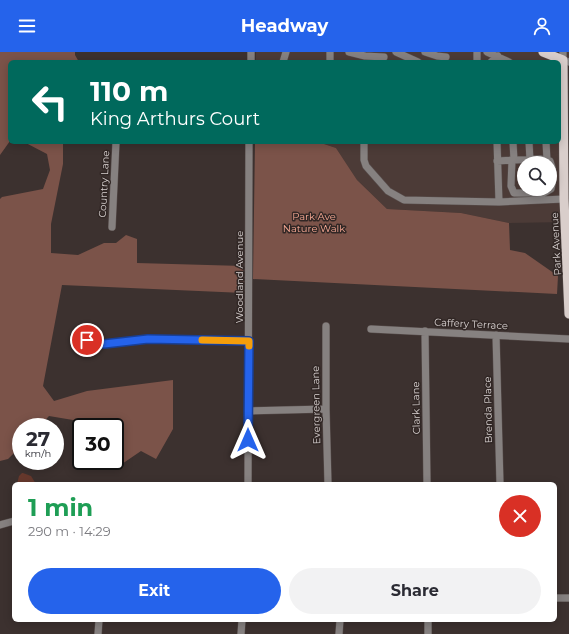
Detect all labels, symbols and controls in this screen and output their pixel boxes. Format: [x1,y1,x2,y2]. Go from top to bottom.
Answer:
icon: menu [16,15,38,37]
text: Headway [241,15,328,37]
icon: person [531,15,553,37]
text: 110 m [90,74,168,108]
icon: left [24,76,76,128]
text: King Arthurs Court [90,108,260,130]
street label: Country Lane [96,150,112,218]
map controls [517,156,557,196]
button: search [517,156,557,196]
park label: Park Ave Nature Walk [283,210,345,235]
street label: Park Avenue [548,212,564,276]
street label: Woodland Avenue [233,231,246,323]
street label: Caffery Terrace [434,316,508,332]
pin [70,323,104,357]
icon: arrive [76,329,98,351]
street label: Evergreen Lane [309,366,323,444]
street label: Brenda Place [481,376,495,444]
street label: Clark Lane [409,381,423,435]
speed limit sign: 30 [72,418,124,470]
position arrow [227,419,269,461]
text: 27 [26,427,50,451]
text: km/h [25,447,51,460]
text: 1 min [28,493,93,522]
button: close [499,495,541,537]
text: 290 m · 14:29 [28,523,111,539]
button: Exit [28,568,281,614]
button: Share [289,568,541,614]

